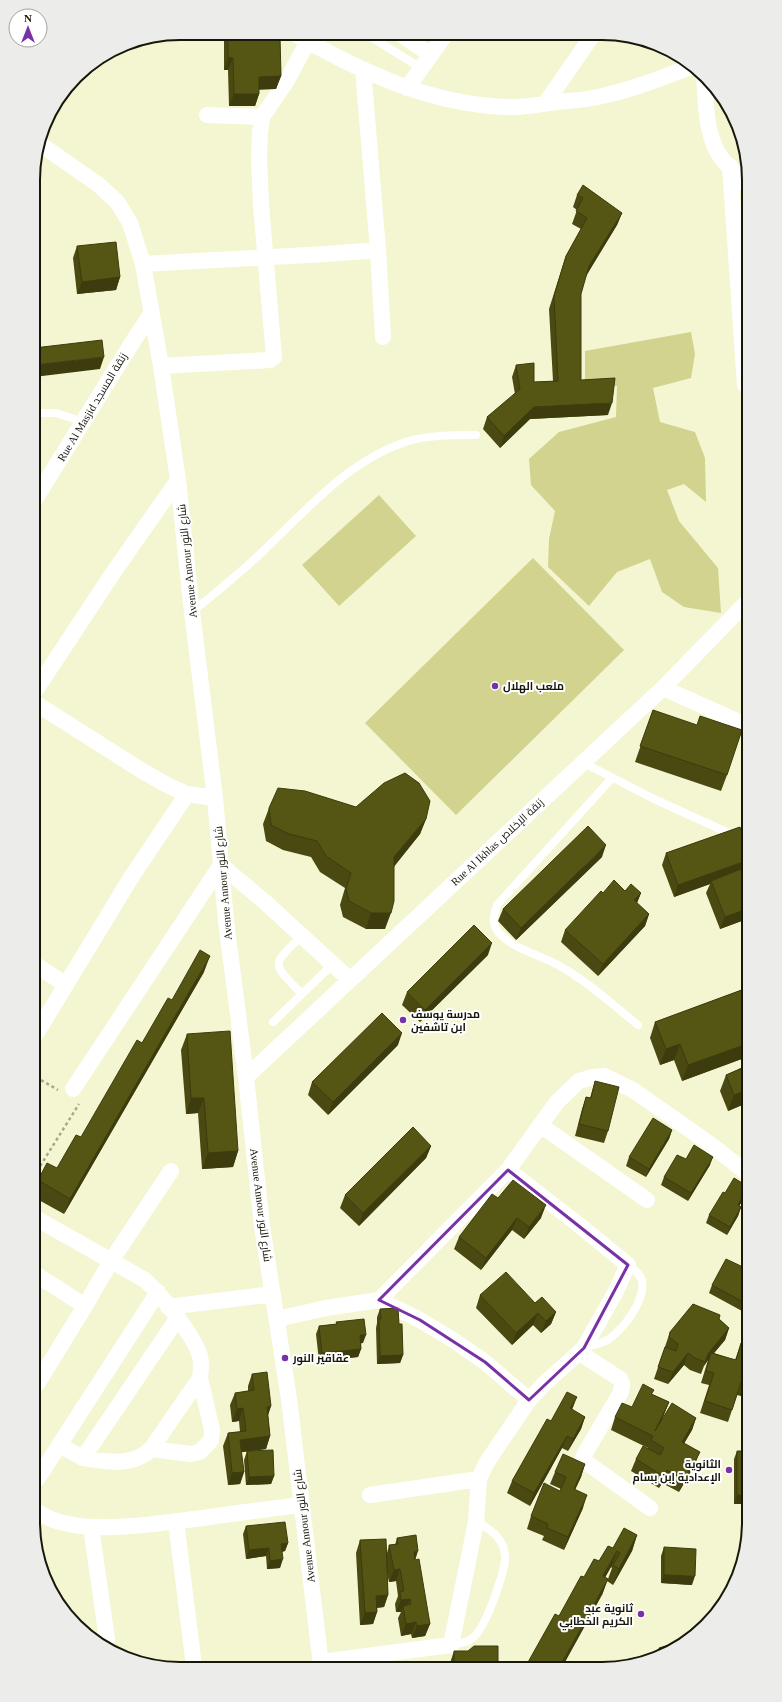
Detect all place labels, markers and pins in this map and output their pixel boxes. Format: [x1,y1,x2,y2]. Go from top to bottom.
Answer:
place label: ملعب الهلال [503,680,564,694]
marker: ملعب الهلال [490,681,500,691]
place label: مدرسة يوسف ابن تاشفين [411,1008,480,1034]
marker: مدرسة يوسف ابن تاشفين [398,1015,408,1025]
place label: عقاقير النور [292,1352,349,1366]
marker: عقاقير النور [280,1353,290,1363]
place label: الثانوية الإعدادية إبن بسام [633,1458,721,1485]
marker: الثانوية الإعدادية إبن بسام [724,1465,734,1475]
place label: ثانوية عبد الكريم الخطابي [559,1602,634,1631]
marker: ثانوية عبد الكريم الخطابي [636,1609,646,1619]

